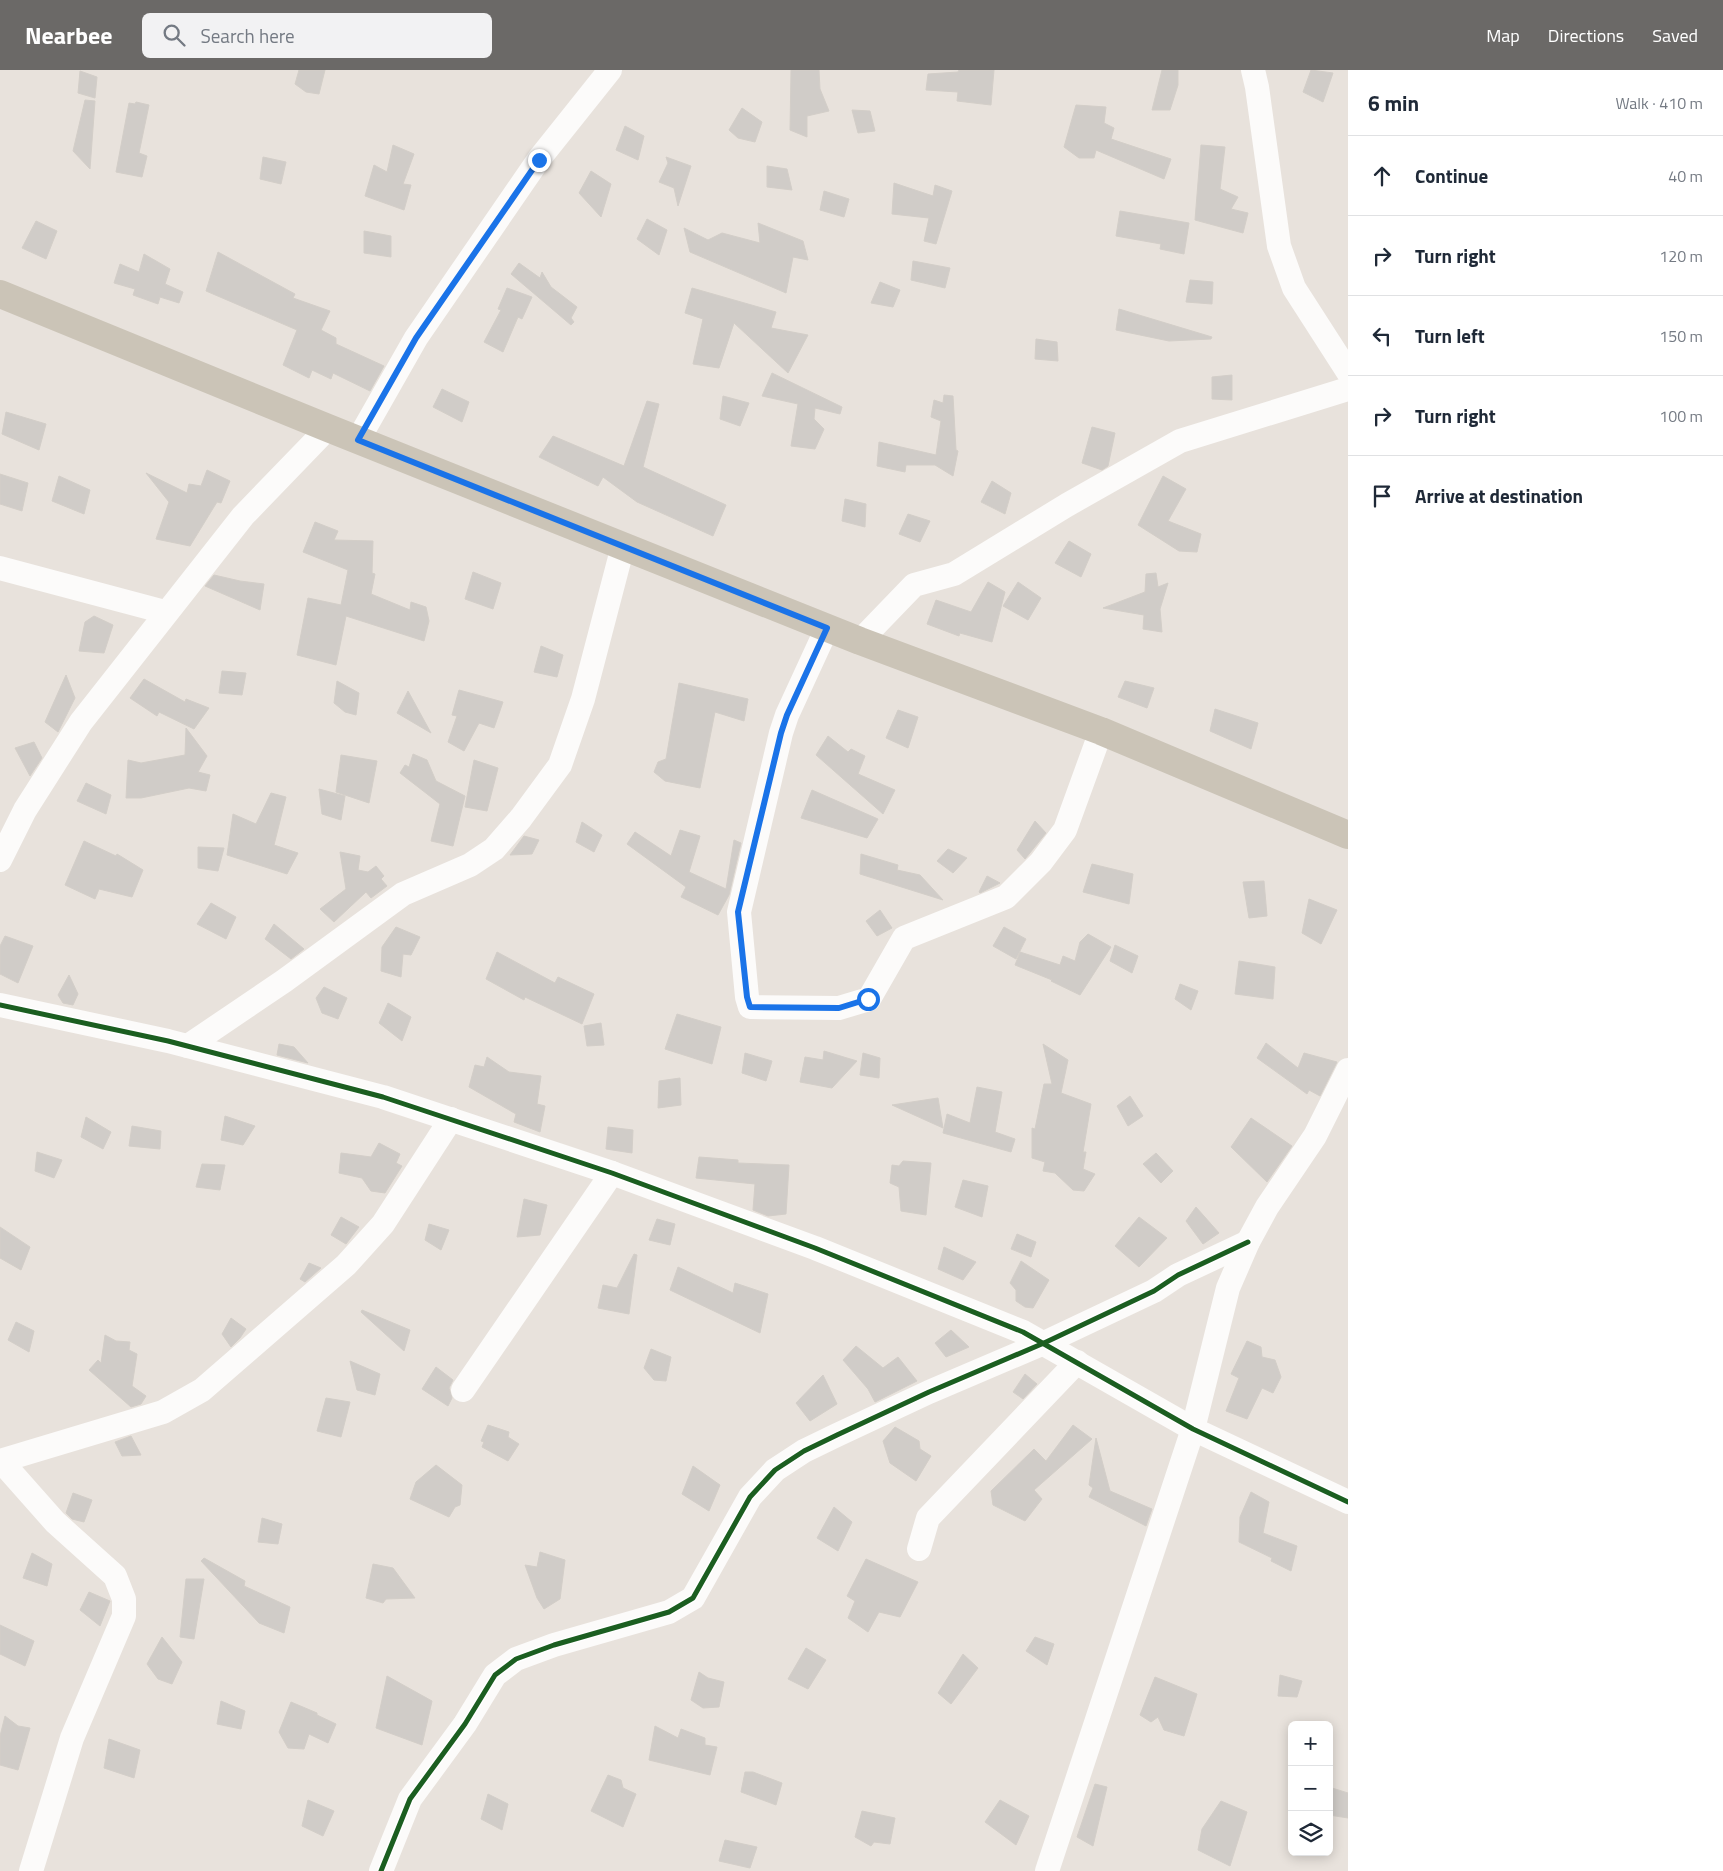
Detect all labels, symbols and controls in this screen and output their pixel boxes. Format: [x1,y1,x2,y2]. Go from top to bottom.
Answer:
search box [142,13,492,58]
text: Nearbee [25,17,112,53]
icon: search [160,21,188,49]
text: Search here [200,21,295,50]
text: Map [1486,22,1520,49]
text: Directions [1548,22,1624,49]
text: Saved [1652,22,1698,49]
text: 6 min [1368,87,1419,119]
text: Walk · 410 m [1615,91,1703,115]
route end [528,149,551,172]
text: Continue [1415,161,1488,190]
icon: ahead [1368,162,1396,190]
text: 40 m [1668,164,1703,188]
text: Turn right [1415,241,1496,270]
icon: right [1368,242,1396,270]
text: 120 m [1659,244,1703,268]
text: Turn left [1415,321,1485,350]
icon: left [1368,322,1396,350]
text: 150 m [1659,324,1703,348]
text: Turn right [1415,401,1496,430]
icon: right [1368,402,1396,430]
text: 100 m [1659,404,1703,428]
text: Arrive at destination [1415,481,1583,510]
icon: arrive [1368,482,1396,510]
route start [857,988,880,1011]
map controls [1288,1721,1333,1856]
button: + [1288,1721,1333,1766]
button: − [1288,1766,1333,1811]
button: layers [1288,1811,1333,1856]

